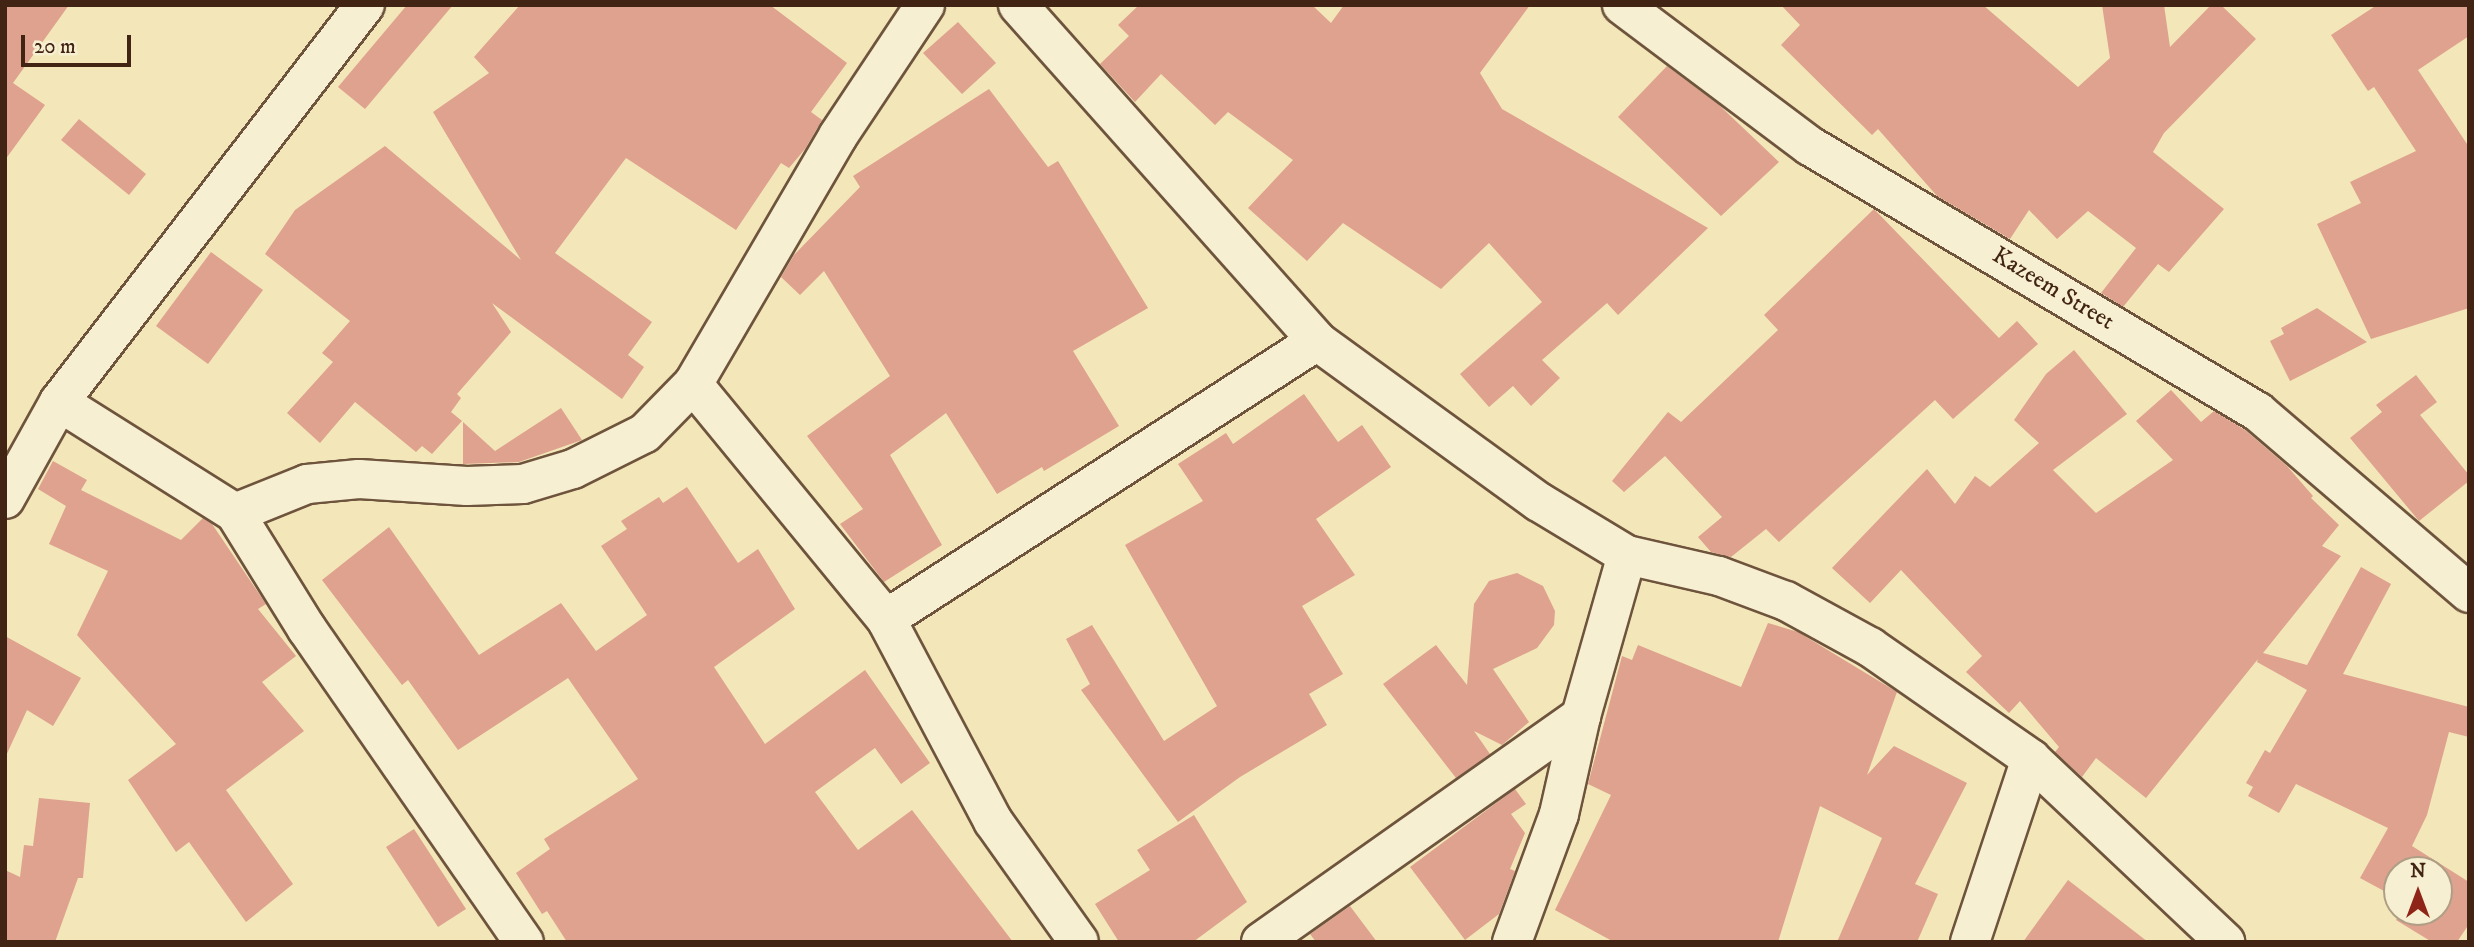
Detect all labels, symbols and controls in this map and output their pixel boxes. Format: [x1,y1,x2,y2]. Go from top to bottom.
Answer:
scale bar [24,21,135,65]
text: 20 m [34,34,76,60]
street label: Kazeem Street [1987,241,2119,337]
north arrow [2383,856,2453,926]
text: N [2410,860,2426,883]

